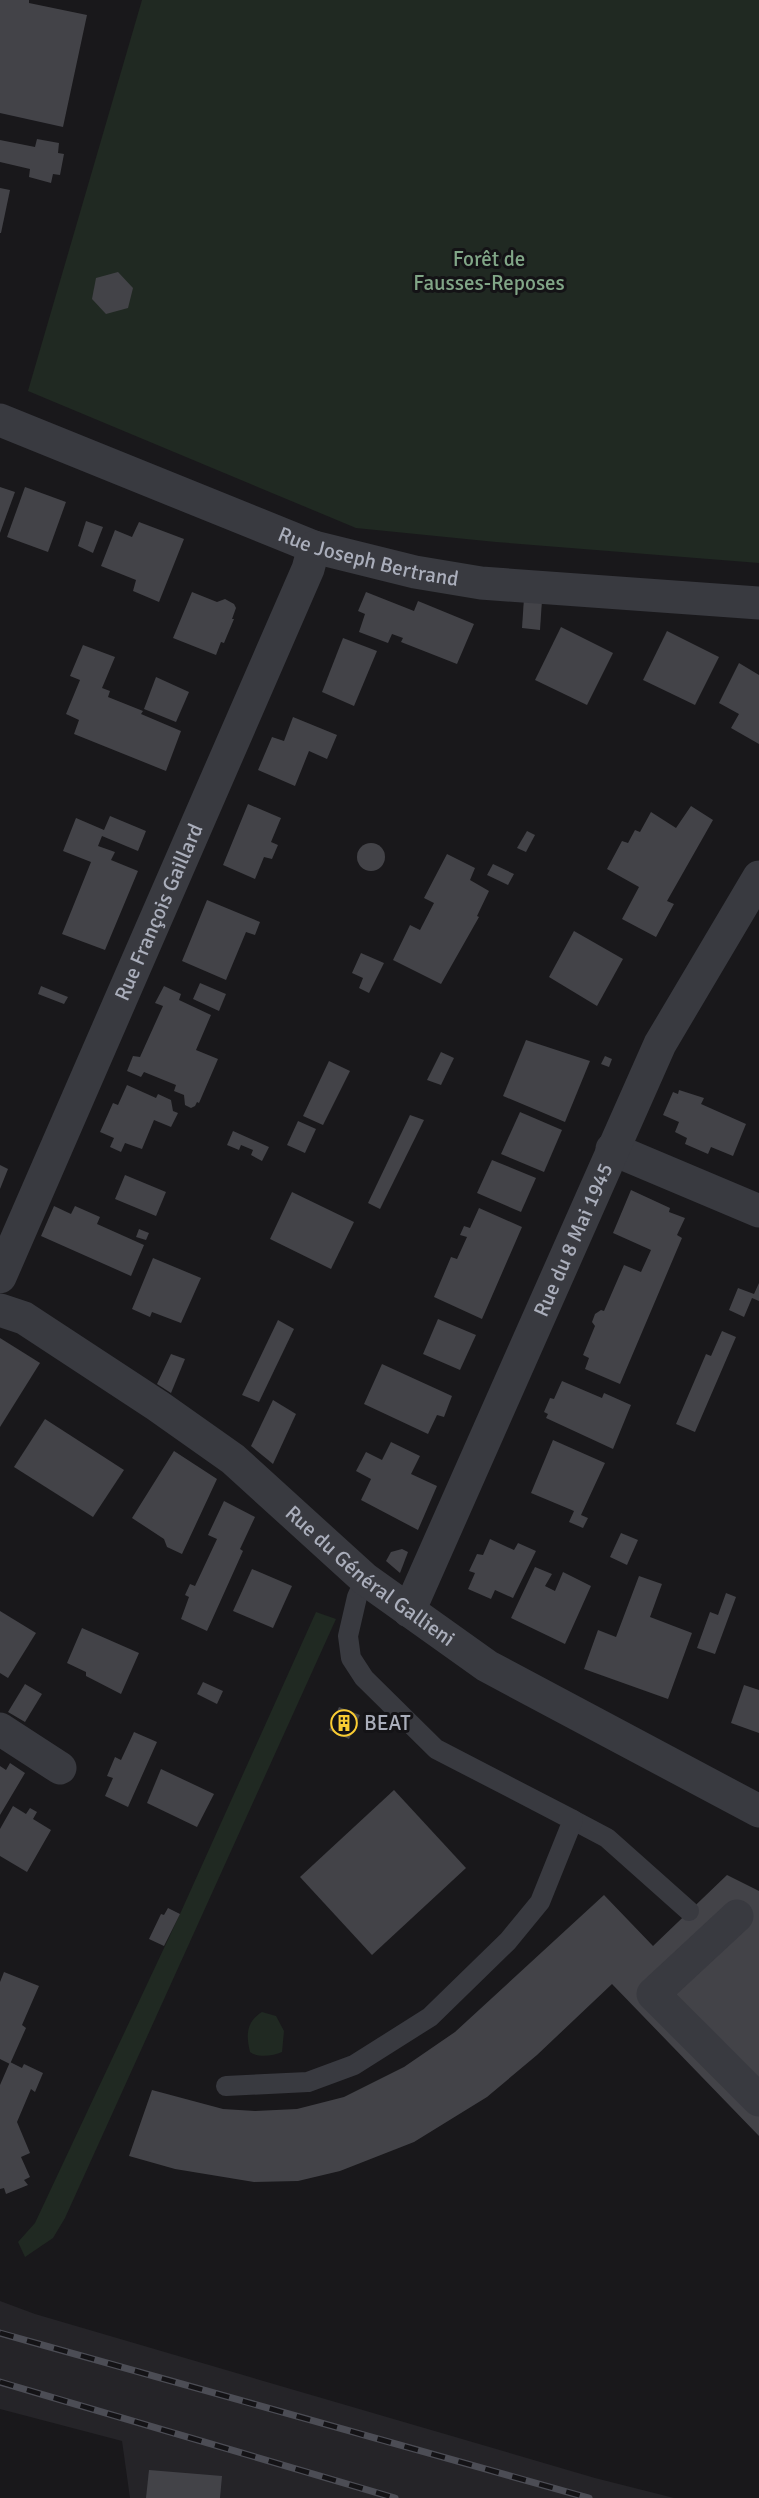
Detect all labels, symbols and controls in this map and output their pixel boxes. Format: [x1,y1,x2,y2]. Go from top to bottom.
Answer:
park label: Forêt de Fausses-Reposes [413,246,565,296]
street label: Rue Joseph Bertrand [274,521,461,592]
street label: Rue François Gaillard [109,819,209,1005]
street label: Rue du 8 Mai 1945 [528,1159,619,1321]
street label: Rue du Général Gallieni [280,1500,460,1652]
building icon: BEAT [329,1708,359,1738]
place label: BEAT [364,1710,411,1736]

